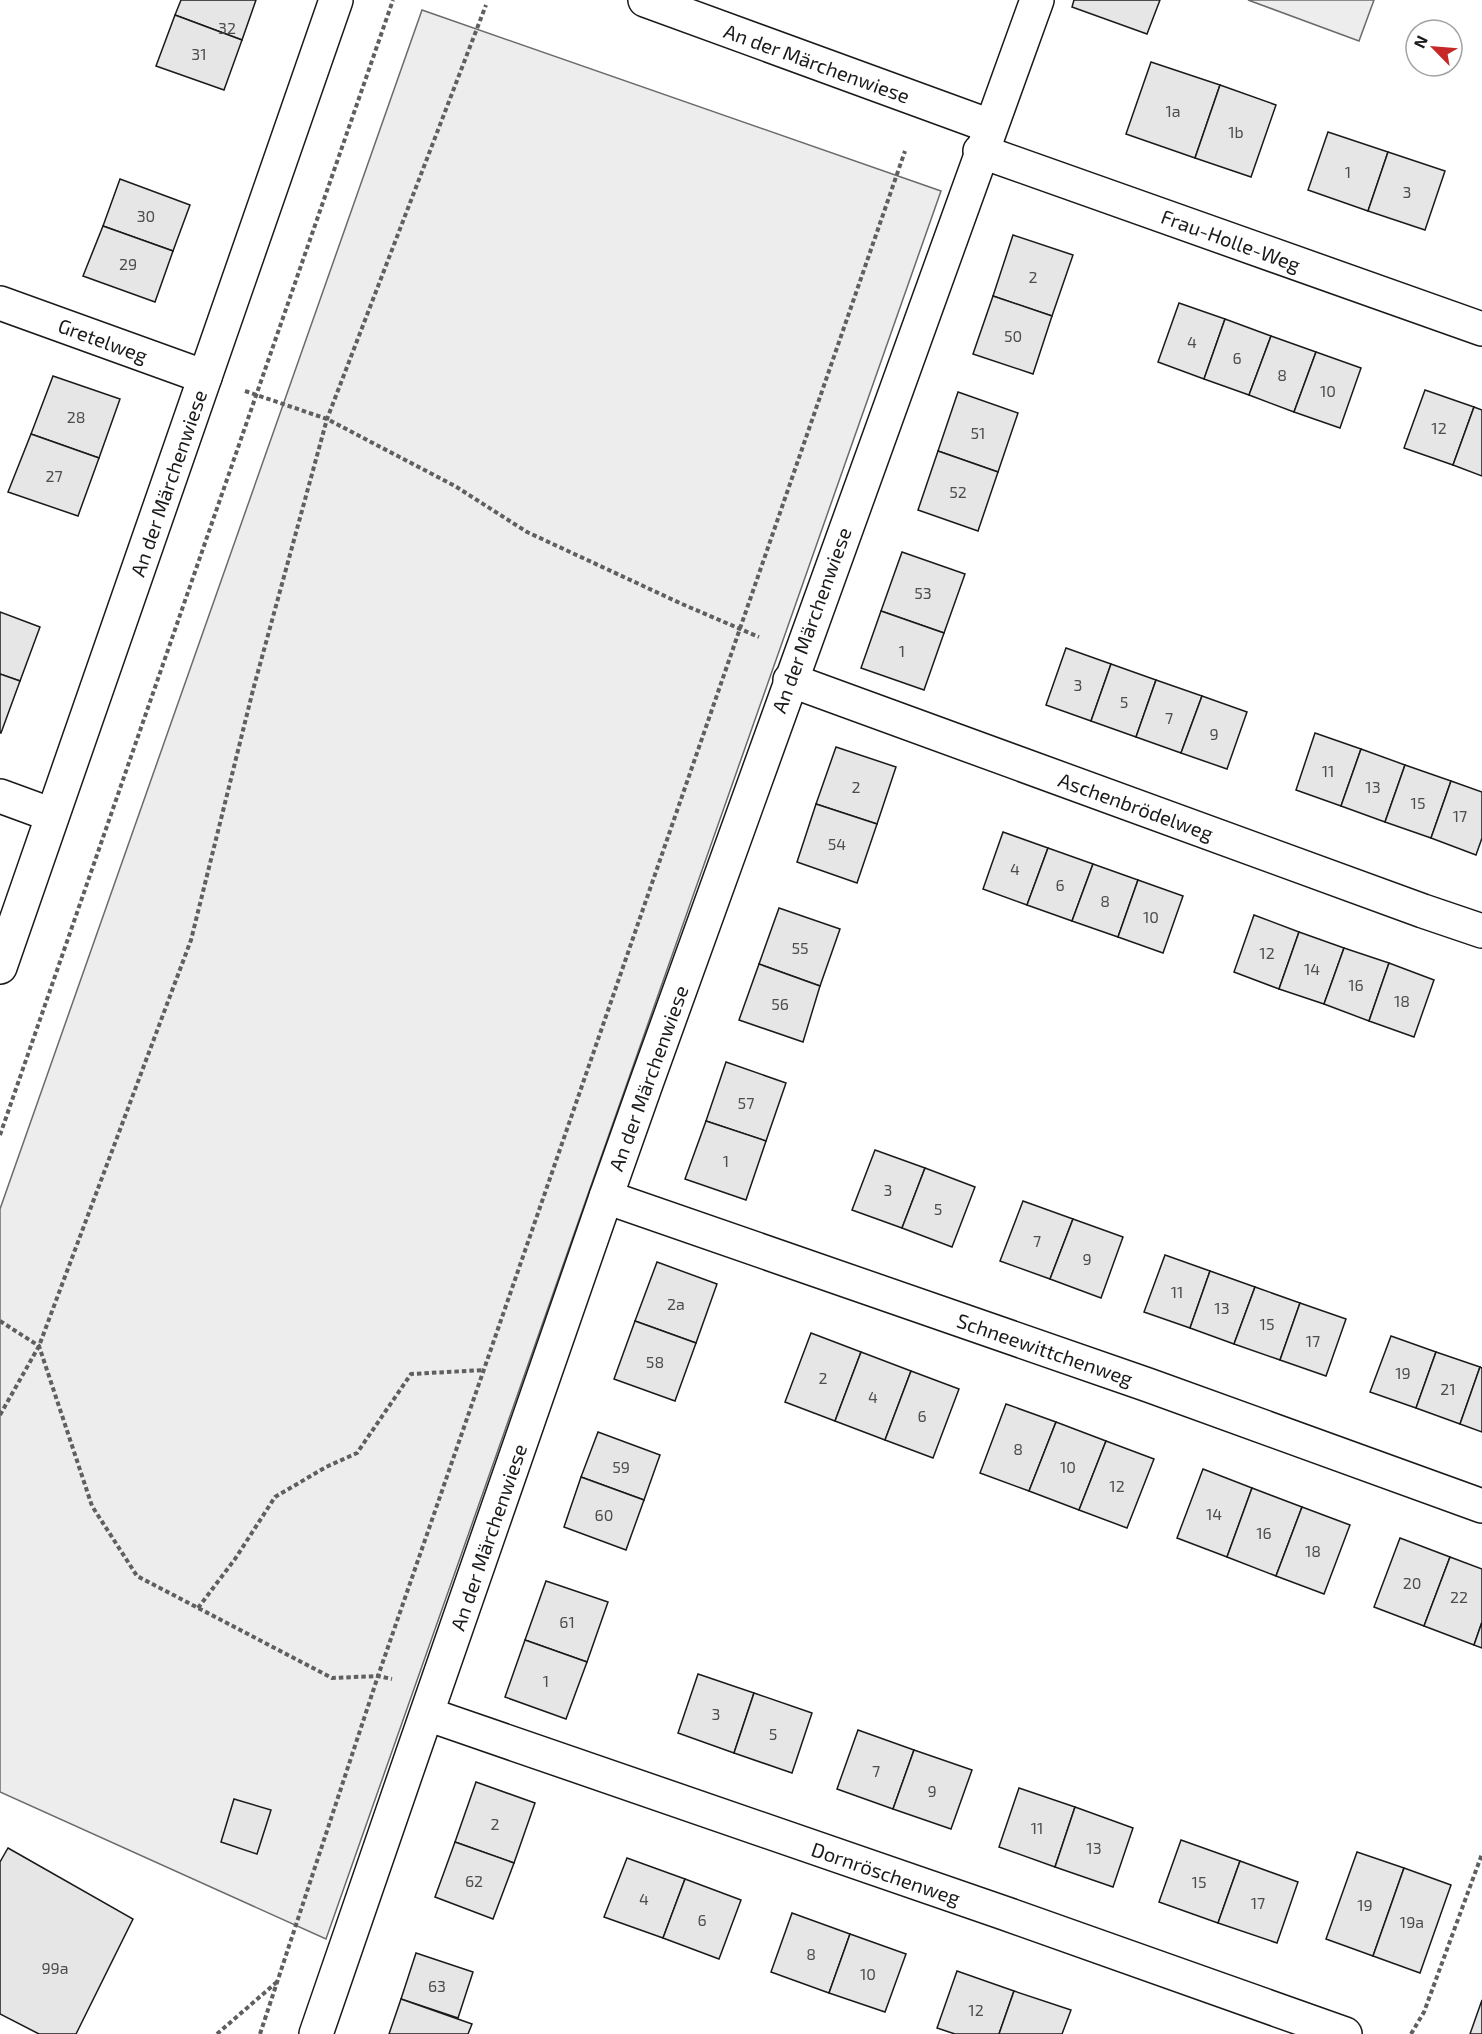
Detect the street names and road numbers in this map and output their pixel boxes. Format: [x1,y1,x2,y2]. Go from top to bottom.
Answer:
street label: An der Märchenwiese [721,18,913,108]
street label: Frau-Holle-Weg [1158,204,1304,276]
street label: Gretelweg [55,313,151,367]
street label: An der Märchenwiese [125,386,211,580]
street label: An der Märchenwiese [766,524,856,716]
street label: Aschenbrödelweg [1055,767,1217,845]
street label: An der Märchenwiese [603,982,693,1174]
street label: Schneewittchenweg [954,1308,1136,1390]
street label: An der Märchenwiese [445,1440,531,1634]
street label: Dornröschenweg [809,1836,963,1910]

